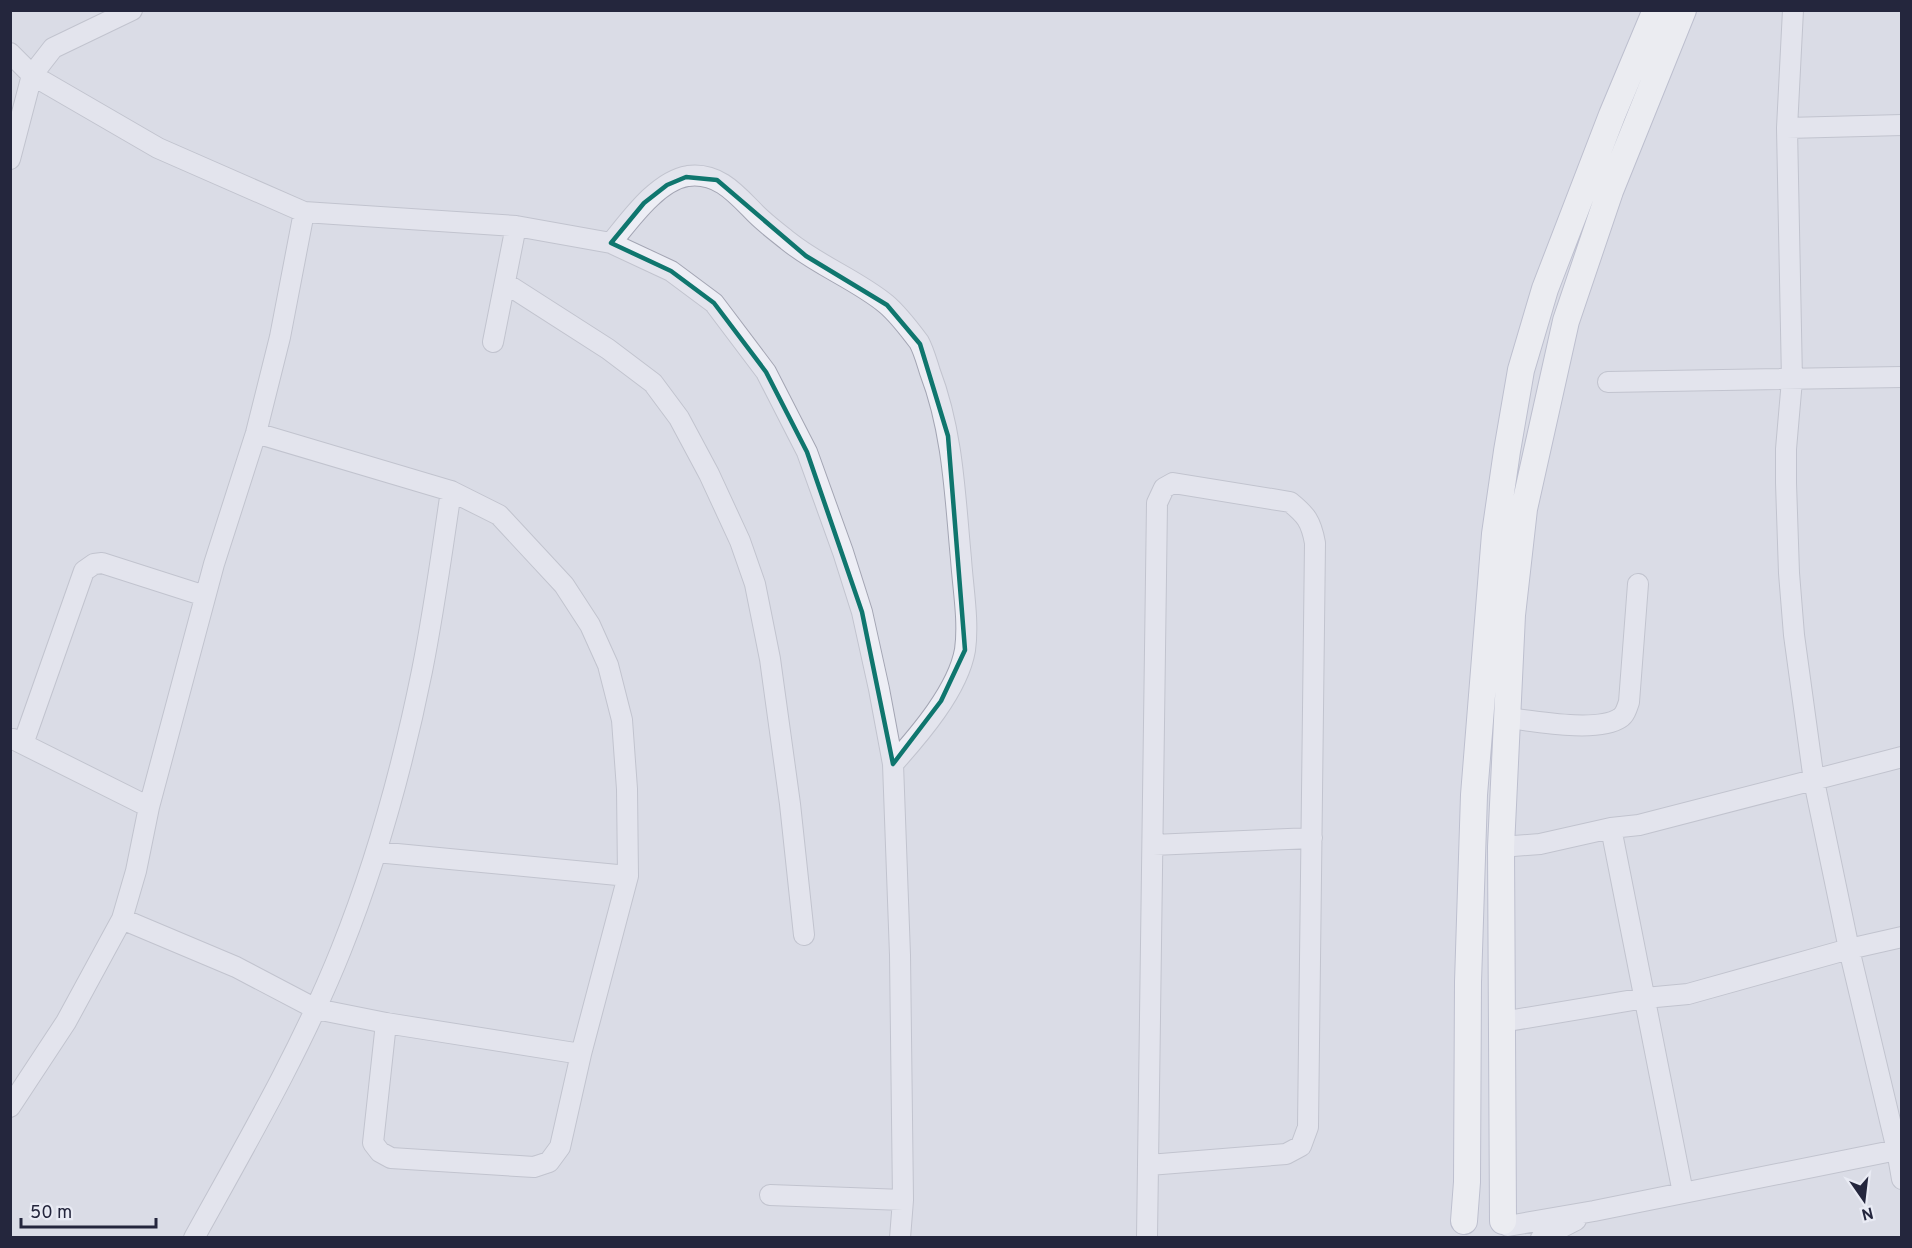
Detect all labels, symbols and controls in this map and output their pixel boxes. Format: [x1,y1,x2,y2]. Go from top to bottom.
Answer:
north arrow [1834,1170,1894,1230]
scale bar [21,1191,156,1229]
text: 50 m [30,1202,72,1225]
text: N [1859,1202,1875,1224]

